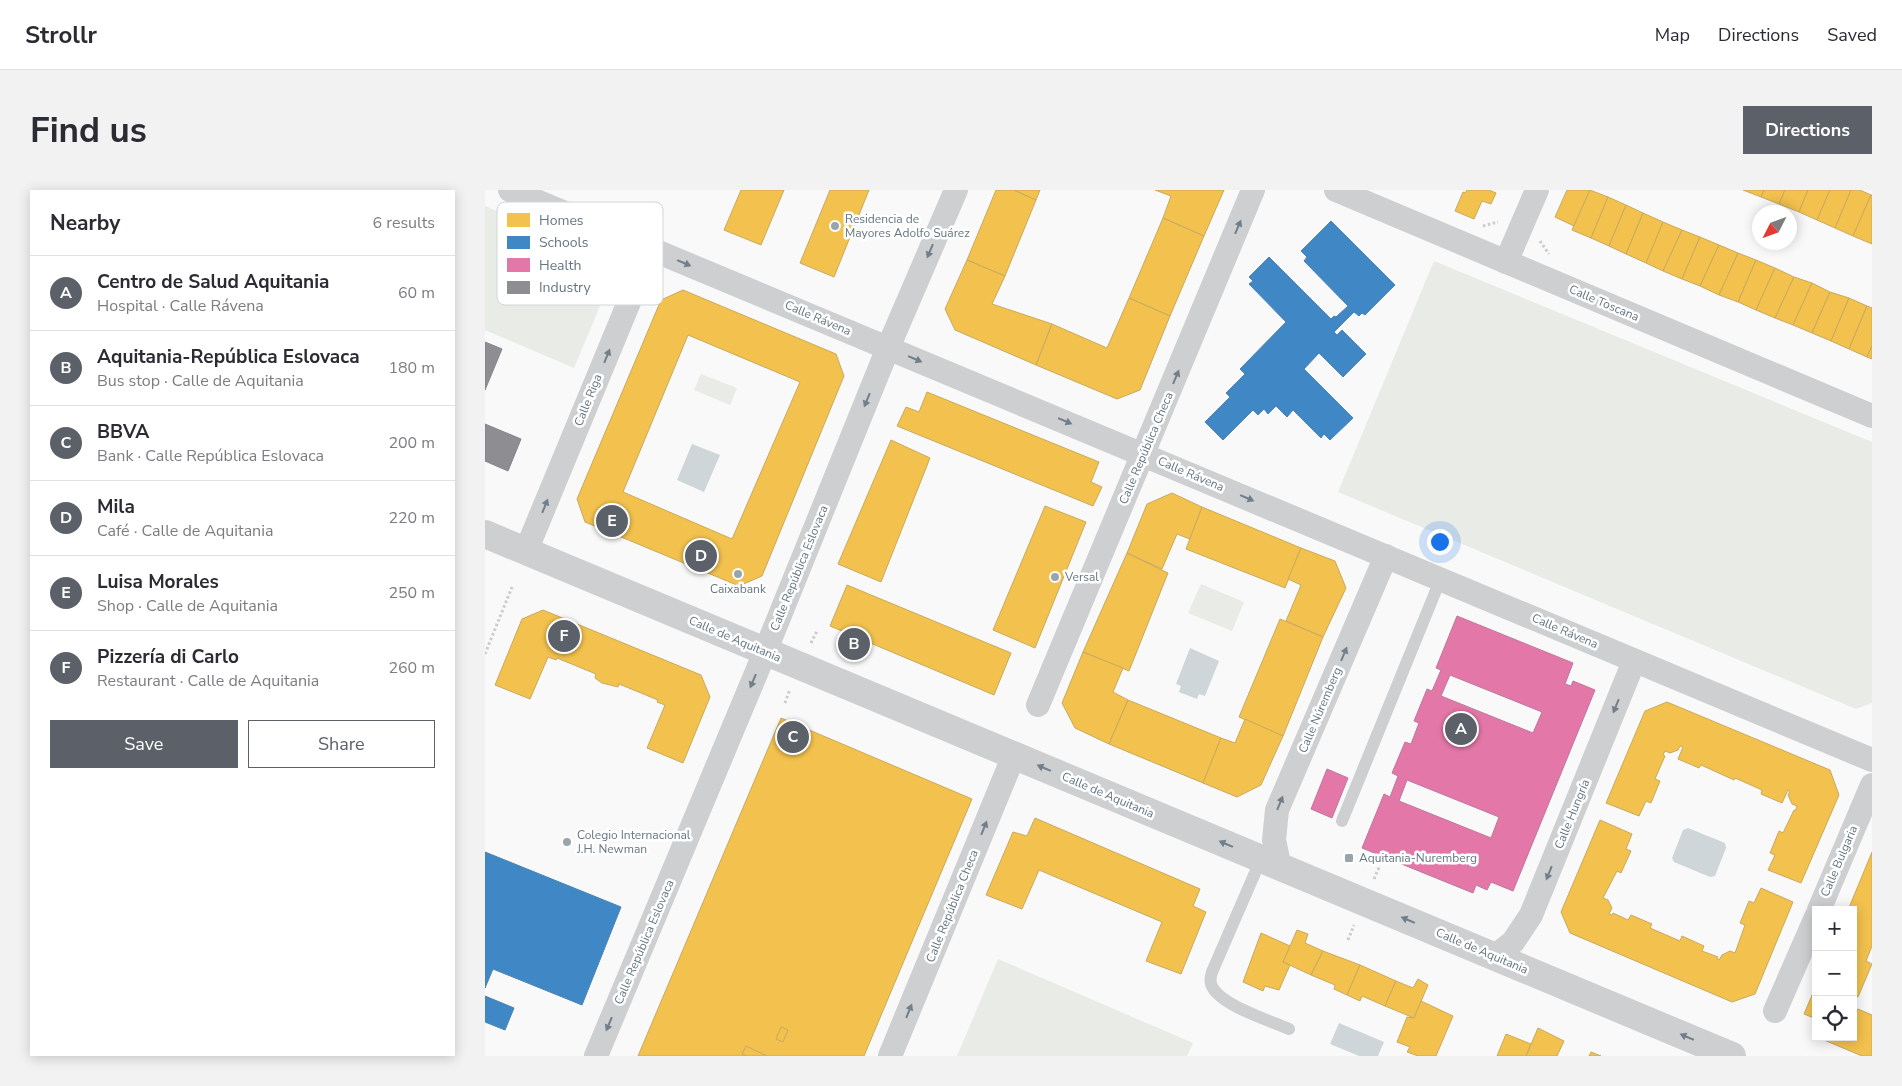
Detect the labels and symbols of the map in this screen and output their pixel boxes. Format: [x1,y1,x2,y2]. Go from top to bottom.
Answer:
legend [497,202,663,305]
north arrow [1752,205,1797,250]
text: Homes [539,211,584,230]
place label: Residencia de Mayores Adolfo Suárez [845,211,970,241]
one-way arrow [1235,219,1242,234]
marker: Residencia de Mayores Adolfo Suárez [829,220,841,232]
text: Schools [539,233,589,252]
one-way arrow [926,244,934,258]
text: Health [539,256,581,275]
one-way arrow [677,259,691,267]
text: Industry [539,278,592,297]
street label: Calle Toscana [1567,281,1641,325]
street label: Calle Rávena [782,297,854,339]
one-way arrow [603,349,611,363]
one-way arrow [908,355,923,363]
one-way arrow [1172,369,1180,384]
street label: Calle Riga [570,372,606,428]
street label: Calle República Checa [1115,390,1177,506]
one-way arrow [862,393,870,408]
one-way arrow [1058,418,1072,426]
street label: Calle Rávena [1155,453,1227,495]
one-way arrow [1240,494,1254,502]
one-way arrow [541,498,549,513]
pin: E [596,502,628,540]
street label: Calle República Eslovaca [766,503,832,633]
your location [1427,529,1453,555]
pin: D [685,537,717,575]
marker: Caixabank [732,568,744,580]
place label: Versal [1064,569,1099,585]
marker: Versal [1049,571,1061,583]
place label: Caixabank [710,581,767,597]
street label: Calle Rávena [1529,610,1601,652]
street label: Calle de Aquitania [686,612,784,666]
pin: F [548,617,580,655]
pin: B [838,625,870,663]
one-way arrow [1341,647,1349,661]
street label: Calle Núremberg [1295,665,1345,755]
one-way arrow [749,674,757,689]
one-way arrow [1612,699,1620,714]
pin: A [1445,710,1477,748]
pin: C [777,718,809,756]
one-way arrow [1037,763,1051,771]
street label: Calle de Aquitania [1059,768,1157,822]
street label: Calle Hungría [1551,777,1593,851]
one-way arrow [1276,795,1284,810]
one-way arrow [981,821,988,836]
street label: Calle Bulgaria [1817,823,1861,899]
place label: Colegio Internacional J.H. Newman [576,827,691,857]
marker: Colegio Internacional J.H. Newman [561,836,573,848]
one-way arrow [1219,840,1233,848]
street label: Calle República Checa [922,847,982,965]
place label: Aquitania-Nuremberg [1359,850,1477,866]
marker: Aquitania-Nuremberg [1343,852,1355,864]
one-way arrow [1544,866,1552,880]
street label: Calle República Eslovaca [610,877,678,1007]
one-way arrow [1400,916,1415,924]
street label: Calle de Aquitania [1433,924,1531,978]
one-way arrow [905,1004,913,1018]
one-way arrow [605,1017,613,1031]
one-way arrow [1679,1033,1694,1041]

